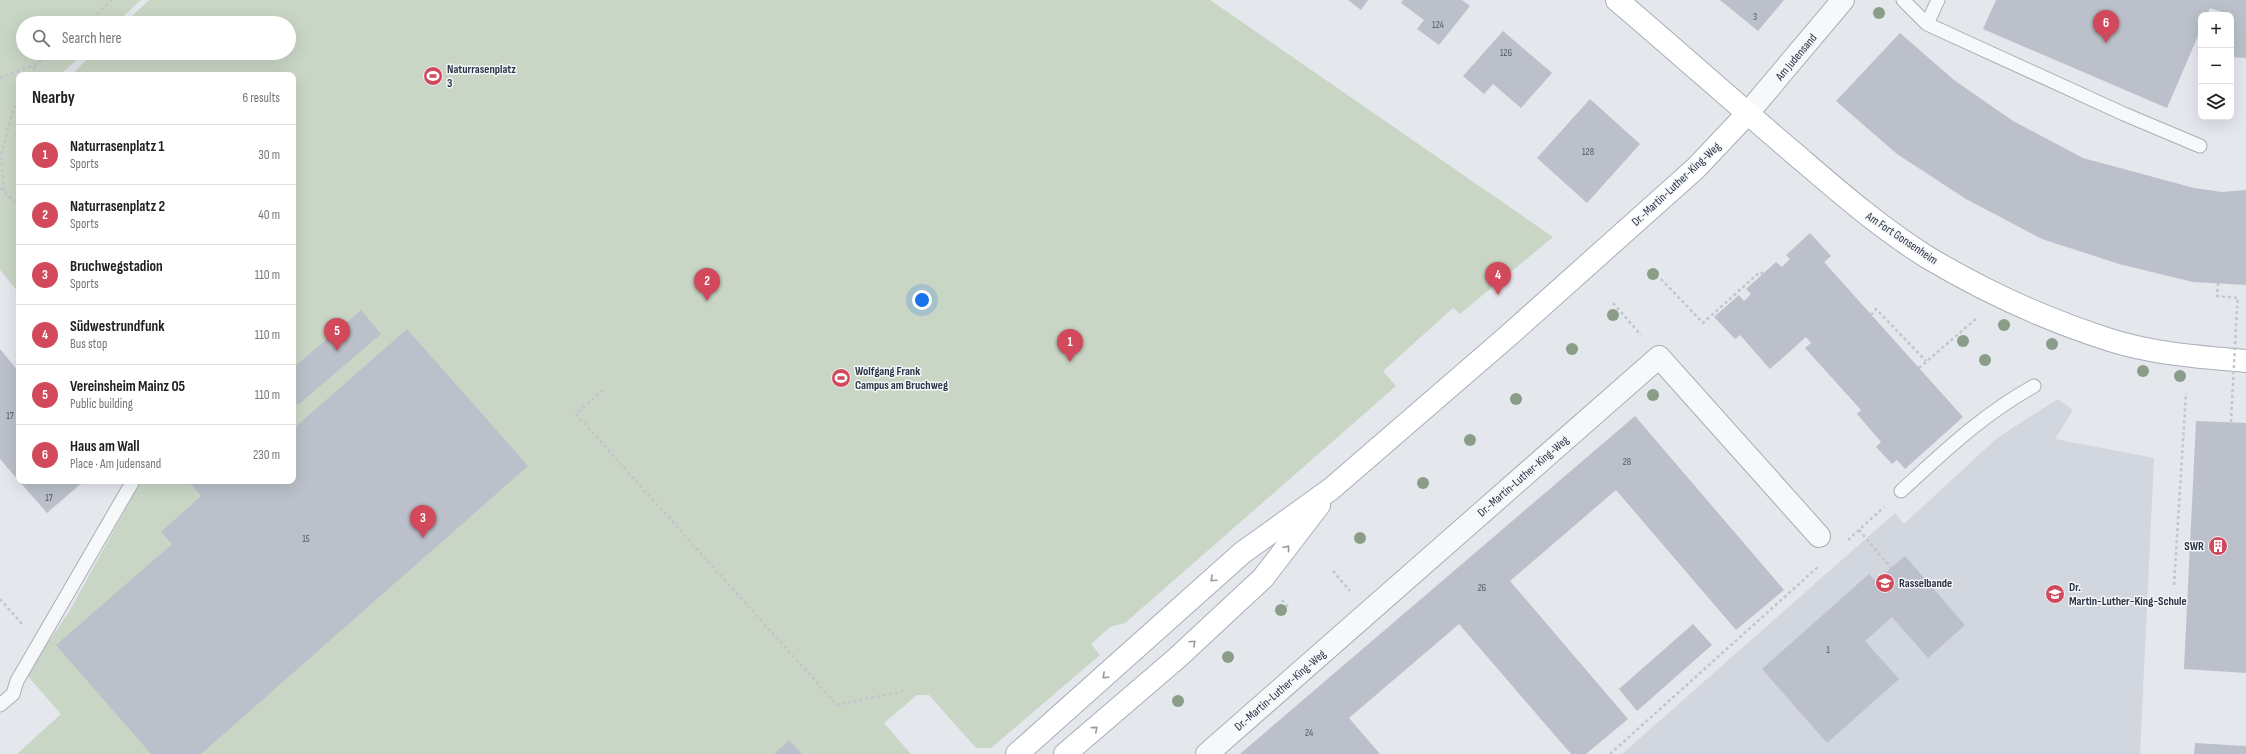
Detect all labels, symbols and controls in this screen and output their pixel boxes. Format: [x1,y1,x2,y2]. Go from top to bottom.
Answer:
pin: 6 [2093,10,2119,43]
house number: 3 [1753,11,1757,23]
map controls [2198,12,2234,120]
button: + [2198,12,2234,48]
search box [16,16,296,60]
house number: 124 [1432,19,1444,31]
icon: search [30,27,52,49]
text: Search here [62,29,122,48]
street label: Am Judensand [1772,31,1820,85]
house number: 126 [1500,47,1512,59]
button: − [2198,48,2234,84]
place label: Naturrasenplatz 3 [447,62,516,91]
sports icon: Naturrasenplatz 3 [422,65,444,87]
button: layers [2198,84,2234,120]
text: Nearby [32,88,75,108]
text: 6 results [242,90,280,106]
text: Naturrasenplatz 1 [70,137,164,156]
street label: Dr.-Martin-Luther-King-Weg [1629,139,1724,229]
house number: 128 [1582,146,1594,158]
text: 1 [42,147,48,163]
text: 30 m [258,147,280,163]
text: Sports [70,156,99,172]
text: Naturrasenplatz 2 [70,197,165,216]
text: 2 [42,207,48,223]
text: 40 m [258,207,280,223]
street label: Am Fort Gonsenheim [1862,208,1941,268]
text: Sports [70,216,99,232]
text: Bruchwegstadion [70,257,163,276]
pin: 4 [1485,262,1511,295]
text: 3 [42,267,48,283]
text: 110 m [255,267,280,283]
pin: 2 [694,268,720,301]
text: Sports [70,276,99,292]
your location [912,290,932,310]
text: Südwestrundfunk [70,317,165,336]
pin: 5 [324,318,350,351]
text: 4 [42,327,48,343]
text: 110 m [255,327,280,343]
pin: 1 [1057,329,1083,362]
text: Bus stop [70,336,107,352]
place label: Wolfgang Frank Campus am Bruchweg [855,364,948,393]
sports icon: Wolfgang Frank Campus am Bruchweg [830,367,852,389]
text: Vereinsheim Mainz 05 [70,377,185,396]
text: 5 [42,387,48,403]
text: 110 m [255,387,280,403]
text: Public building [70,396,133,412]
house number: 17 [6,410,14,422]
street label: Dr.-Martin-Luther-King-Weg [1475,432,1572,520]
text: Haus am Wall [70,437,139,456]
text: 6 [42,447,48,463]
text: 230 m [253,447,280,463]
text: Place · Am Judensand [70,456,161,472]
house number: 28 [1623,456,1631,468]
house number: 17 [45,492,53,504]
pin: 3 [410,505,436,538]
house number: 15 [302,533,310,545]
building icon: SWR [2207,535,2229,557]
place label: SWR [2184,539,2204,554]
one-way arrow [1283,545,1290,552]
school or university icon: Rasselbande [1874,572,1896,594]
one-way arrow [1210,575,1218,582]
place label: Rasselbande [1899,576,1952,591]
place label: Dr. Martin-Luther-King-Schule [2069,580,2187,609]
house number: 26 [1478,582,1486,594]
school or university icon: Dr. Martin-Luther-King-Schule [2044,583,2066,605]
one-way arrow [1188,641,1196,648]
house number: 1 [1826,644,1830,656]
street label: Dr.-Martin-Luther-King-Weg [1232,646,1329,734]
one-way arrow [1102,671,1110,678]
one-way arrow [1090,726,1098,733]
house number: 24 [1305,727,1313,739]

